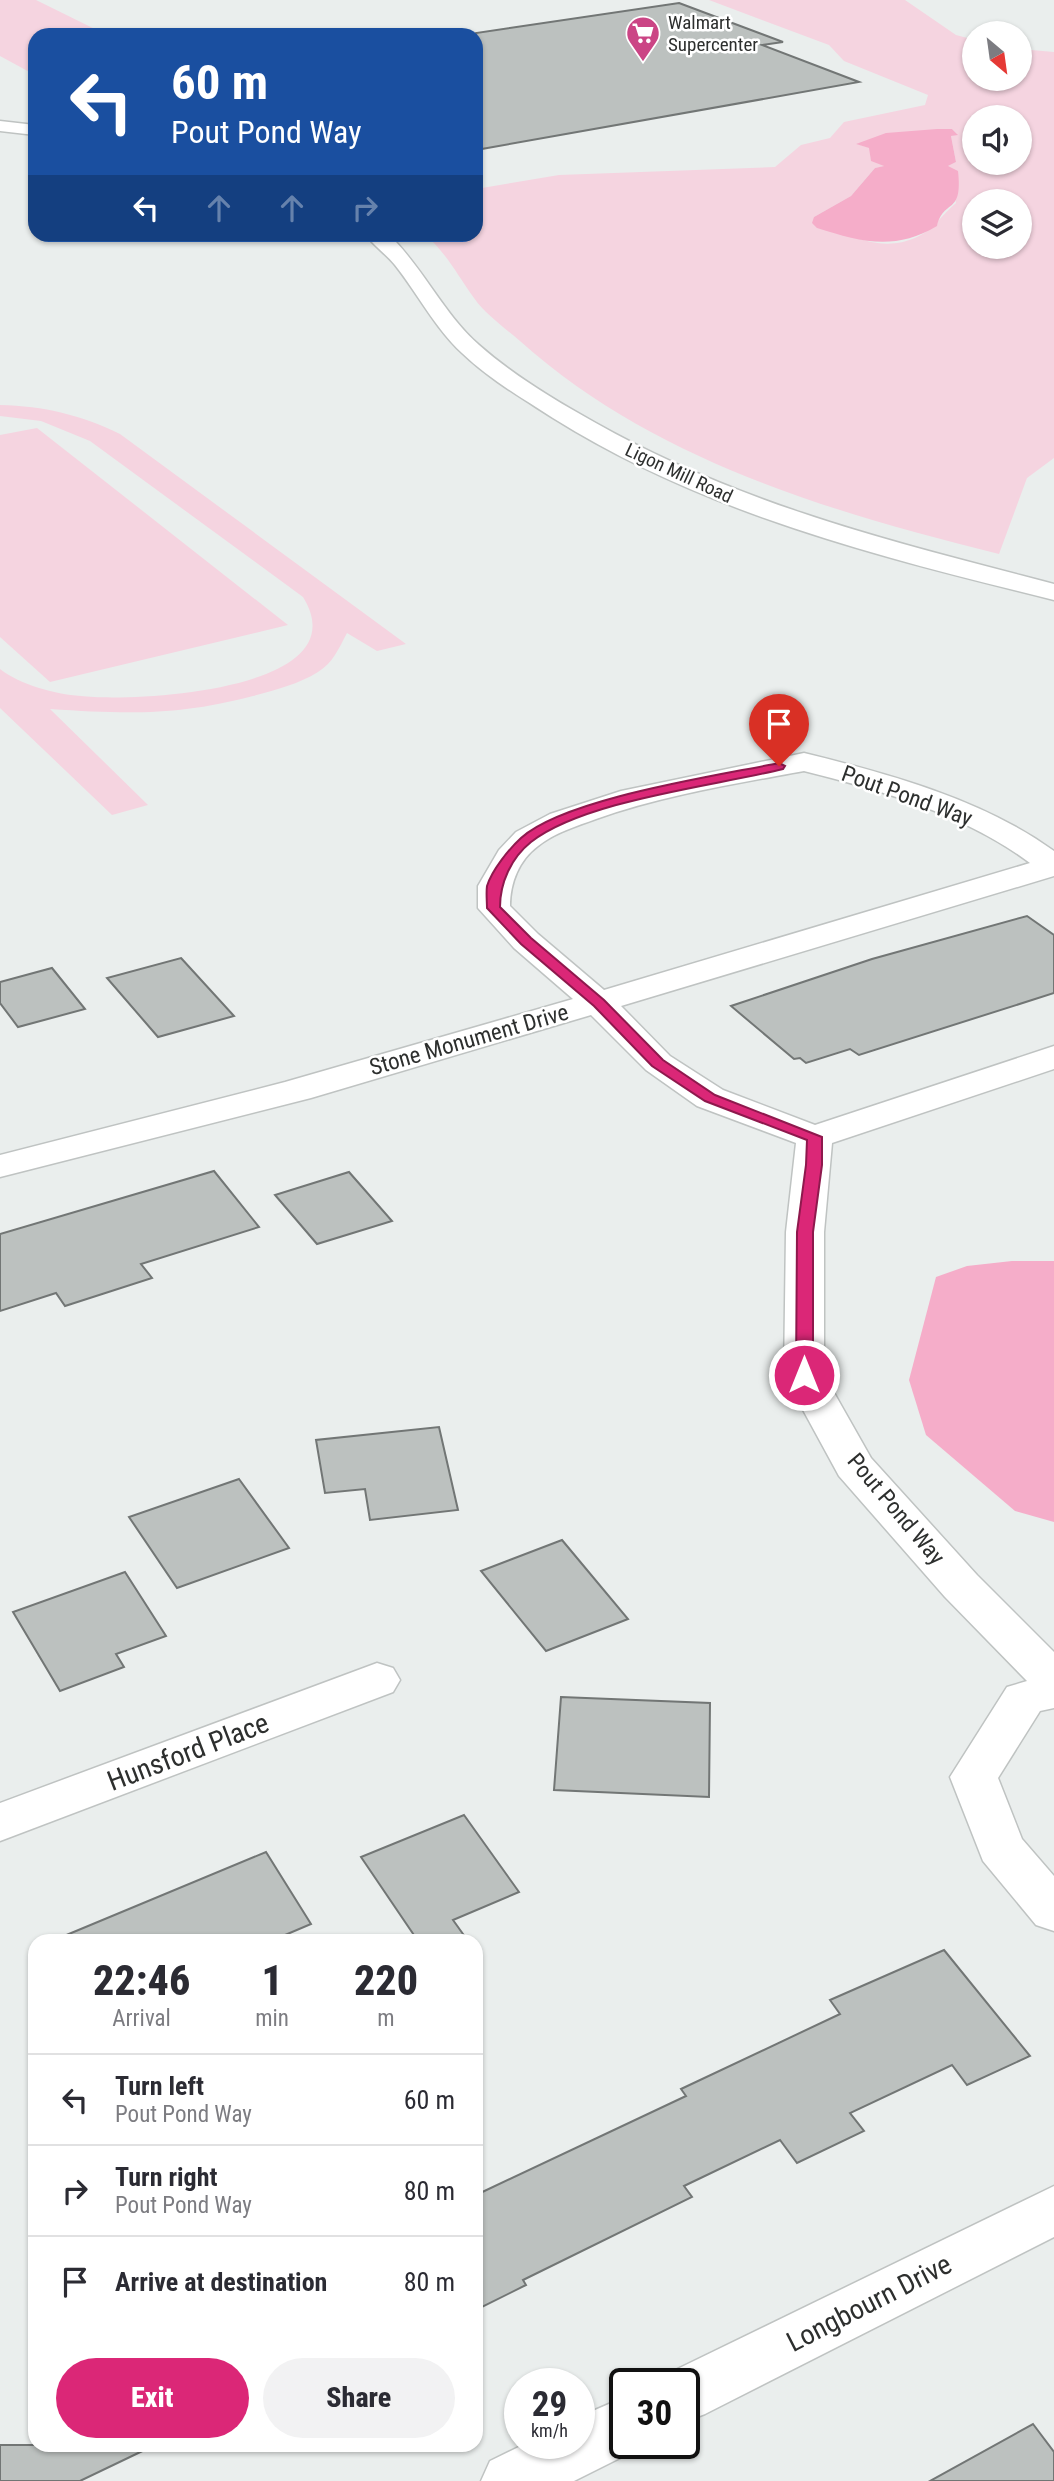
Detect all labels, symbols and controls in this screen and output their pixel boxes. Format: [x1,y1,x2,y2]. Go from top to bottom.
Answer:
place label: Walmart Supercenter [668,11,758,56]
supermarket icon: Walmart Supercenter [624,14,662,63]
north arrow [962,21,1032,91]
map controls [962,21,1032,259]
text: 60 m [171,54,268,111]
icon: left [56,56,147,147]
button: sound [962,105,1032,175]
text: Pout Pond Way [171,113,361,151]
icon: left [127,189,165,227]
icon: ahead [200,189,238,227]
icon: ahead [273,189,311,227]
icon: right [346,189,384,227]
button: layers [962,189,1032,259]
street label: Ligon Mill Road [622,438,736,508]
pin [749,694,809,766]
icon: arrive [760,705,798,743]
street label: Pout Pond Way [838,760,976,832]
street label: Stone Monument Drive [366,999,572,1081]
position arrow [767,1338,841,1412]
street label: Pout Pond Way [842,1448,951,1570]
street label: Hunsford Place [103,1706,273,1798]
text: 22:46 [93,1956,190,2005]
text: 1 [261,1956,283,2005]
text: 220 [354,1956,418,2005]
text: Arrival [112,2005,171,2032]
text: min [255,2005,289,2032]
text: m [377,2005,395,2032]
text: Turn left [115,2071,204,2101]
icon: left [56,2081,94,2119]
text: 60 m [404,2085,455,2115]
text: Pout Pond Way [115,2101,252,2128]
text: Turn right [115,2162,217,2192]
icon: right [56,2172,94,2210]
text: 80 m [404,2176,455,2206]
text: Pout Pond Way [115,2192,252,2219]
street label: Longbourn Drive [781,2247,957,2359]
icon: arrive [56,2263,94,2301]
text: Arrive at destination [115,2267,327,2297]
text: 80 m [404,2267,455,2297]
button: Exit [56,2358,249,2438]
button: Share [263,2358,455,2438]
speed limit sign: 30 [609,2368,700,2459]
text: 29 [532,2384,567,2425]
text: km/h [531,2420,568,2441]

